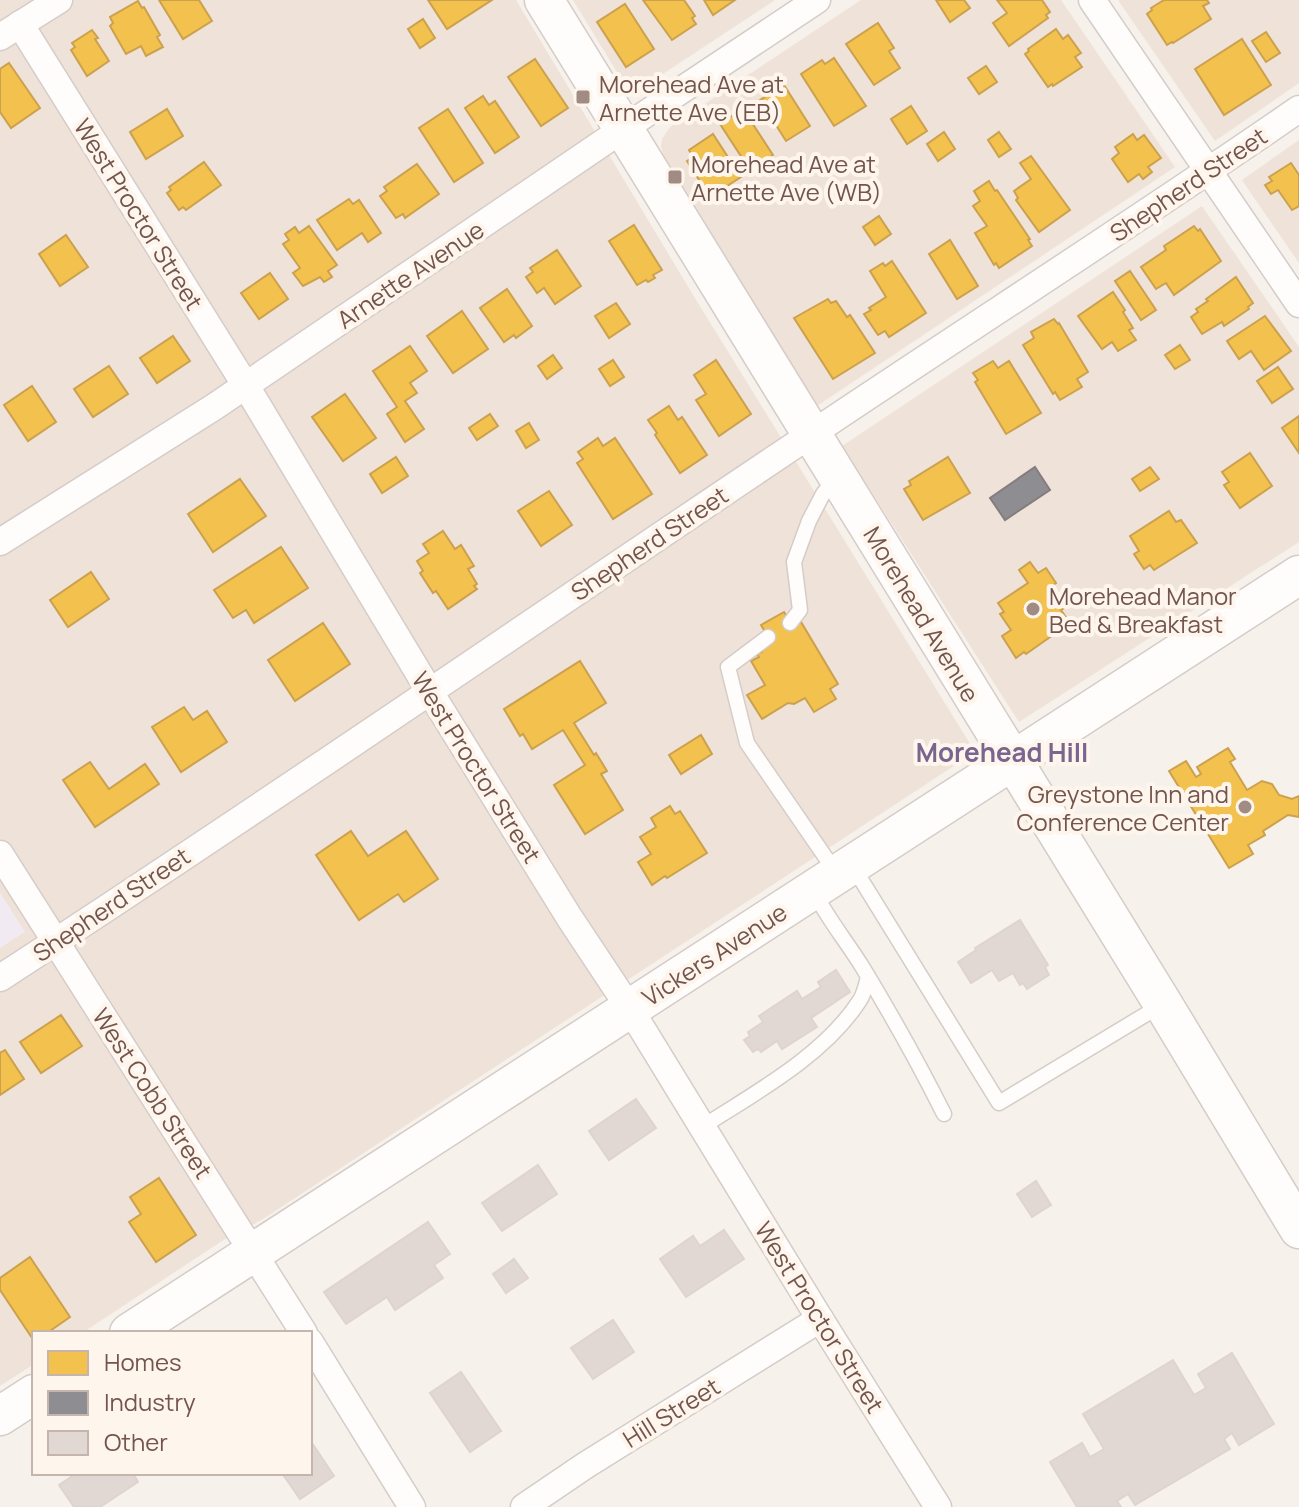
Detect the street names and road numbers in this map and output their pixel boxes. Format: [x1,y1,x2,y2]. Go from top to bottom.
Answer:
street label: West Proctor Street [67,112,211,316]
street label: Shepherd Street [1103,119,1273,249]
street label: Arnette Avenue [330,213,490,335]
street label: Shepherd Street [564,478,734,608]
street label: Morehead Avenue [857,520,987,708]
street label: West Proctor Street [405,665,549,869]
street label: Shepherd Street [26,839,196,969]
street label: Vickers Avenue [635,895,793,1013]
street label: West Cobb Street [85,1001,221,1185]
street label: West Proctor Street [748,1215,892,1419]
street label: Hill Street [616,1369,726,1455]

